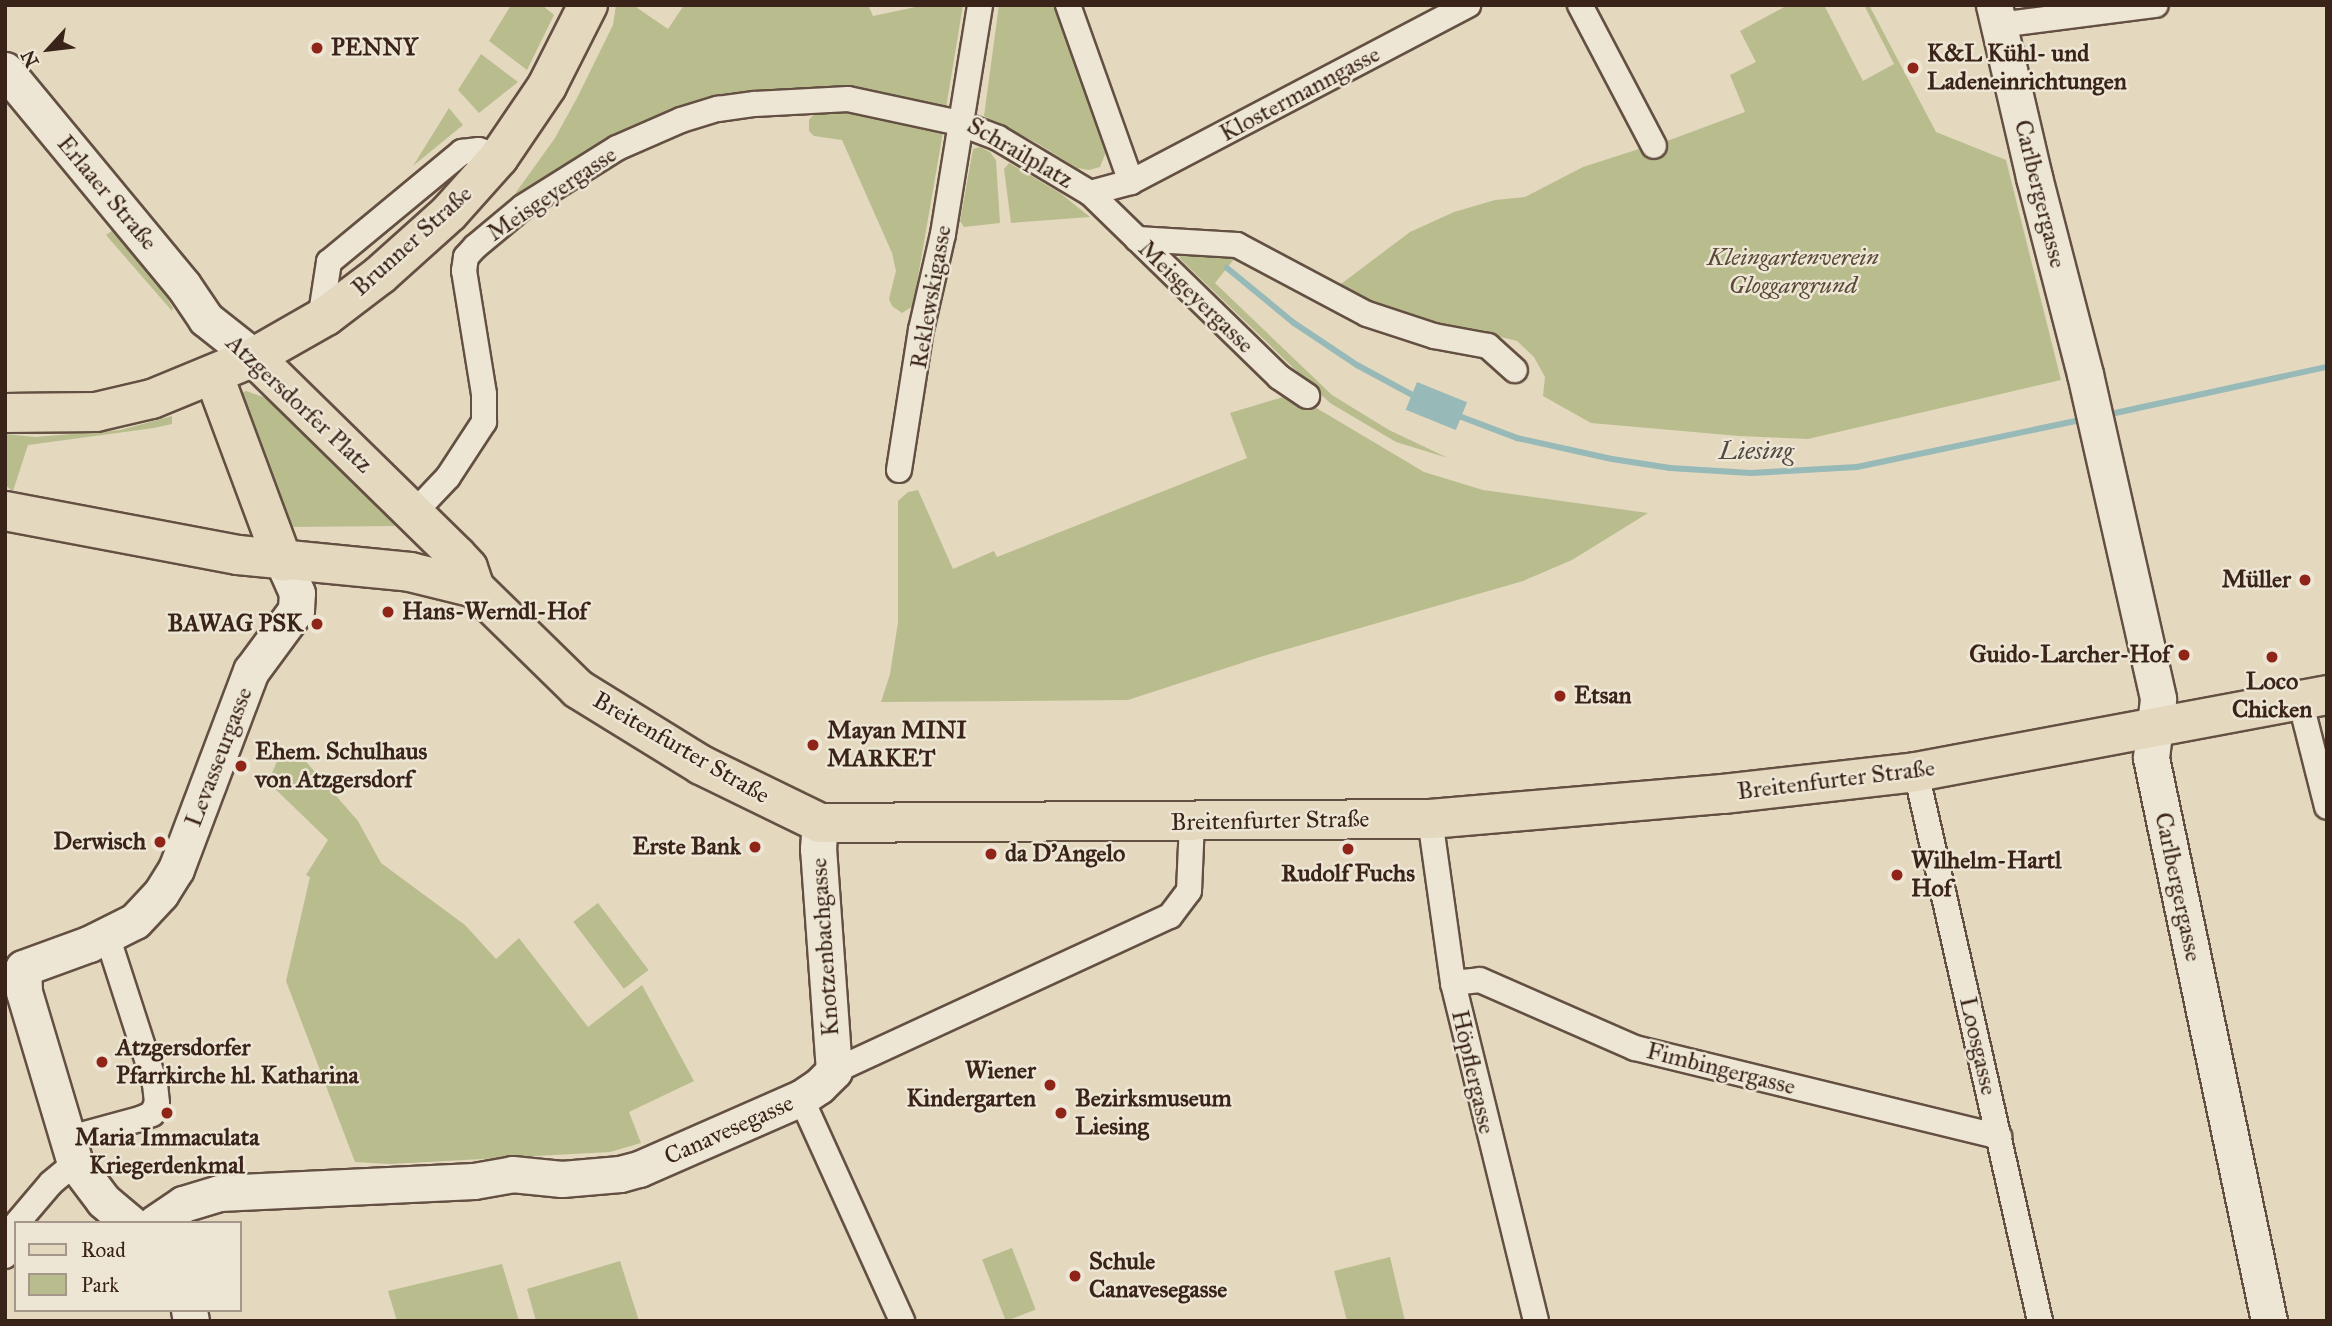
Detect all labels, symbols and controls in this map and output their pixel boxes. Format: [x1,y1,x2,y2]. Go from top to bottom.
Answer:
north arrow [14,14,84,84]
place label: PENNY [331,34,418,62]
marker: PENNY [309,40,325,56]
street label: Klostermanngasse [1215,40,1385,148]
place label: K&L Kühl- und Ladeneinrichtungen [1927,40,2127,96]
text: N [16,46,44,71]
marker: K&L Kühl- und Ladeneinrichtungen [1905,60,1921,76]
street label: Schrailplatz [962,111,1078,195]
street label: Carlbergergasse [2008,117,2072,271]
street label: Erlaaer Straße [51,130,163,256]
street label: Meisgeyergasse [482,140,622,248]
street label: Brunner Straße [346,180,478,302]
street label: Reklewskigasse [904,223,958,371]
street label: Meisgeyergasse [1132,235,1260,359]
park label: Kleingartenverein Gloggargrund [1707,244,1879,300]
street label: Atzgersdorfer Platz [220,329,378,479]
water label: Liesing [1719,435,1793,467]
place label: Müller [2222,566,2291,594]
marker: Müller [2297,572,2313,588]
place label: Hans-Werndl-Hof [402,598,587,626]
marker: Hans-Werndl-Hof [380,604,396,620]
place label: BAWAG PSK [168,610,303,638]
marker: BAWAG PSK [309,616,325,632]
place label: Guido-Larcher-Hof [1969,641,2170,669]
marker: Guido-Larcher-Hof [2176,647,2192,663]
marker: Loco Chicken [2264,649,2280,665]
place label: Loco Chicken [2232,668,2312,724]
place label: Etsan [1574,682,1632,710]
street label: Levasseurgasse [179,683,259,831]
street label: Breitenfurter Straße [588,686,774,810]
marker: Etsan [1552,688,1568,704]
place label: Mayan MINI MARKET [827,717,967,773]
marker: Mayan MINI MARKET [805,737,821,753]
place label: Ehem. Schulhaus von Atzgersdorf [255,738,427,794]
street label: Breitenfurter Straße [1736,754,1936,806]
marker: Ehem. Schulhaus von Atzgersdorf [233,758,249,774]
street label: Breitenfurter Straße [1170,805,1370,837]
street label: Carlbergergasse [2148,810,2208,964]
place label: Derwisch [53,828,146,856]
place label: Erste Bank [632,833,741,861]
marker: Derwisch [152,834,168,850]
marker: Erste Bank [747,839,763,855]
place label: da D'Angelo [1005,840,1125,868]
marker: Rudolf Fuchs [1340,841,1356,857]
marker: da D'Angelo [983,846,999,862]
place label: Wilhelm-Hartl Hof [1911,847,2062,903]
street label: Knotzenbachgasse [804,857,846,1037]
place label: Rudolf Fuchs [1281,860,1415,888]
marker: Wilhelm-Hartl Hof [1889,867,1905,883]
street label: Loosgasse [1953,994,2003,1098]
street label: Höpflergasse [1445,1007,1501,1137]
place label: Atzgersdorfer Pfarrkirche hl. Katharina [116,1034,359,1090]
street label: Fimbingergasse [1644,1037,1798,1101]
marker: Atzgersdorfer Pfarrkirche hl. Katharina [94,1054,110,1070]
place label: Wiener Kindergarten [907,1057,1036,1113]
marker: Wiener Kindergarten [1042,1077,1058,1093]
place label: Bezirksmuseum Liesing [1075,1085,1232,1141]
street label: Canavesegasse [660,1089,798,1171]
marker: Maria Immaculata Kriegerdenkmal [159,1105,175,1121]
marker: Bezirksmuseum Liesing [1053,1105,1069,1121]
place label: Maria Immaculata Kriegerdenkmal [75,1124,259,1180]
legend [14,1221,242,1312]
text: Road [81,1237,126,1263]
place label: Schule Canavesegasse [1089,1248,1227,1304]
marker: Schule Canavesegasse [1067,1268,1083,1284]
text: Park [81,1272,119,1298]

